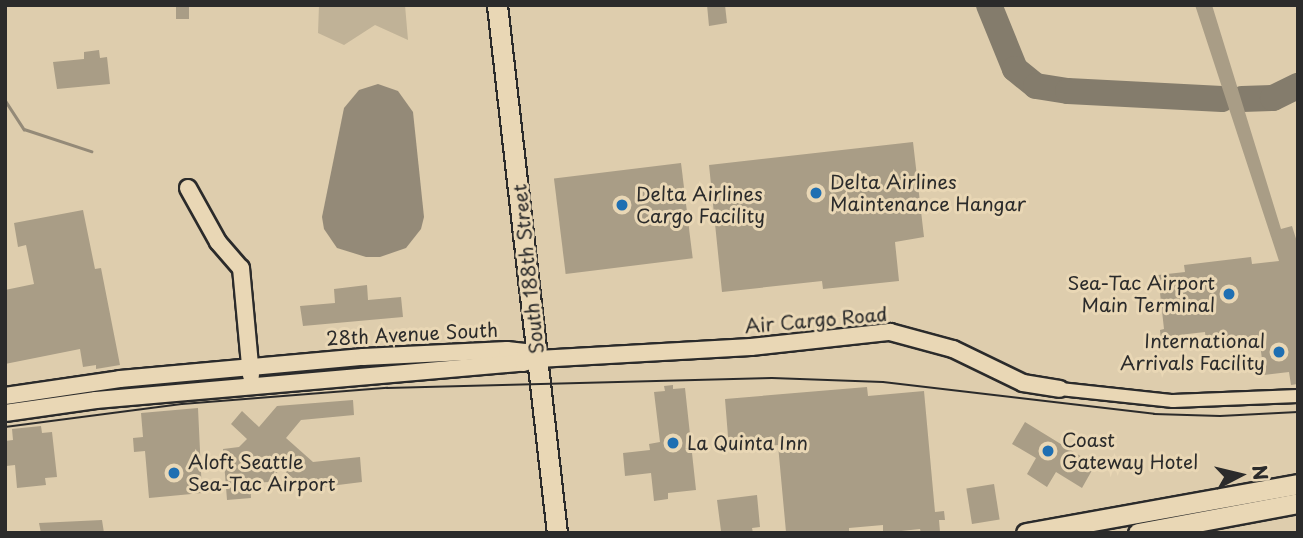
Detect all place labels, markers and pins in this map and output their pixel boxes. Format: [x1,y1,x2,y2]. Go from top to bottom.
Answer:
place label: Delta Airlines Maintenance Hangar [830,171,1025,215]
place label: Delta Airlines Cargo Facility [636,183,765,227]
marker: Delta Airlines Maintenance Hangar [808,185,824,201]
marker: Delta Airlines Cargo Facility [614,197,630,213]
place label: Sea-Tac Airport Main Terminal [1068,272,1215,316]
marker: Sea-Tac Airport Main Terminal [1221,286,1237,302]
place label: International Arrivals Facility [1119,330,1265,374]
marker: International Arrivals Facility [1271,344,1287,360]
place label: Coast Gateway Hotel [1062,429,1198,473]
place label: La Quinta Inn [687,432,812,454]
marker: La Quinta Inn [665,435,681,451]
marker: Coast Gateway Hotel [1040,443,1056,459]
place label: Aloft Seattle Sea-Tac Airport [188,451,335,495]
marker: Aloft Seattle Sea-Tac Airport [166,465,182,481]

